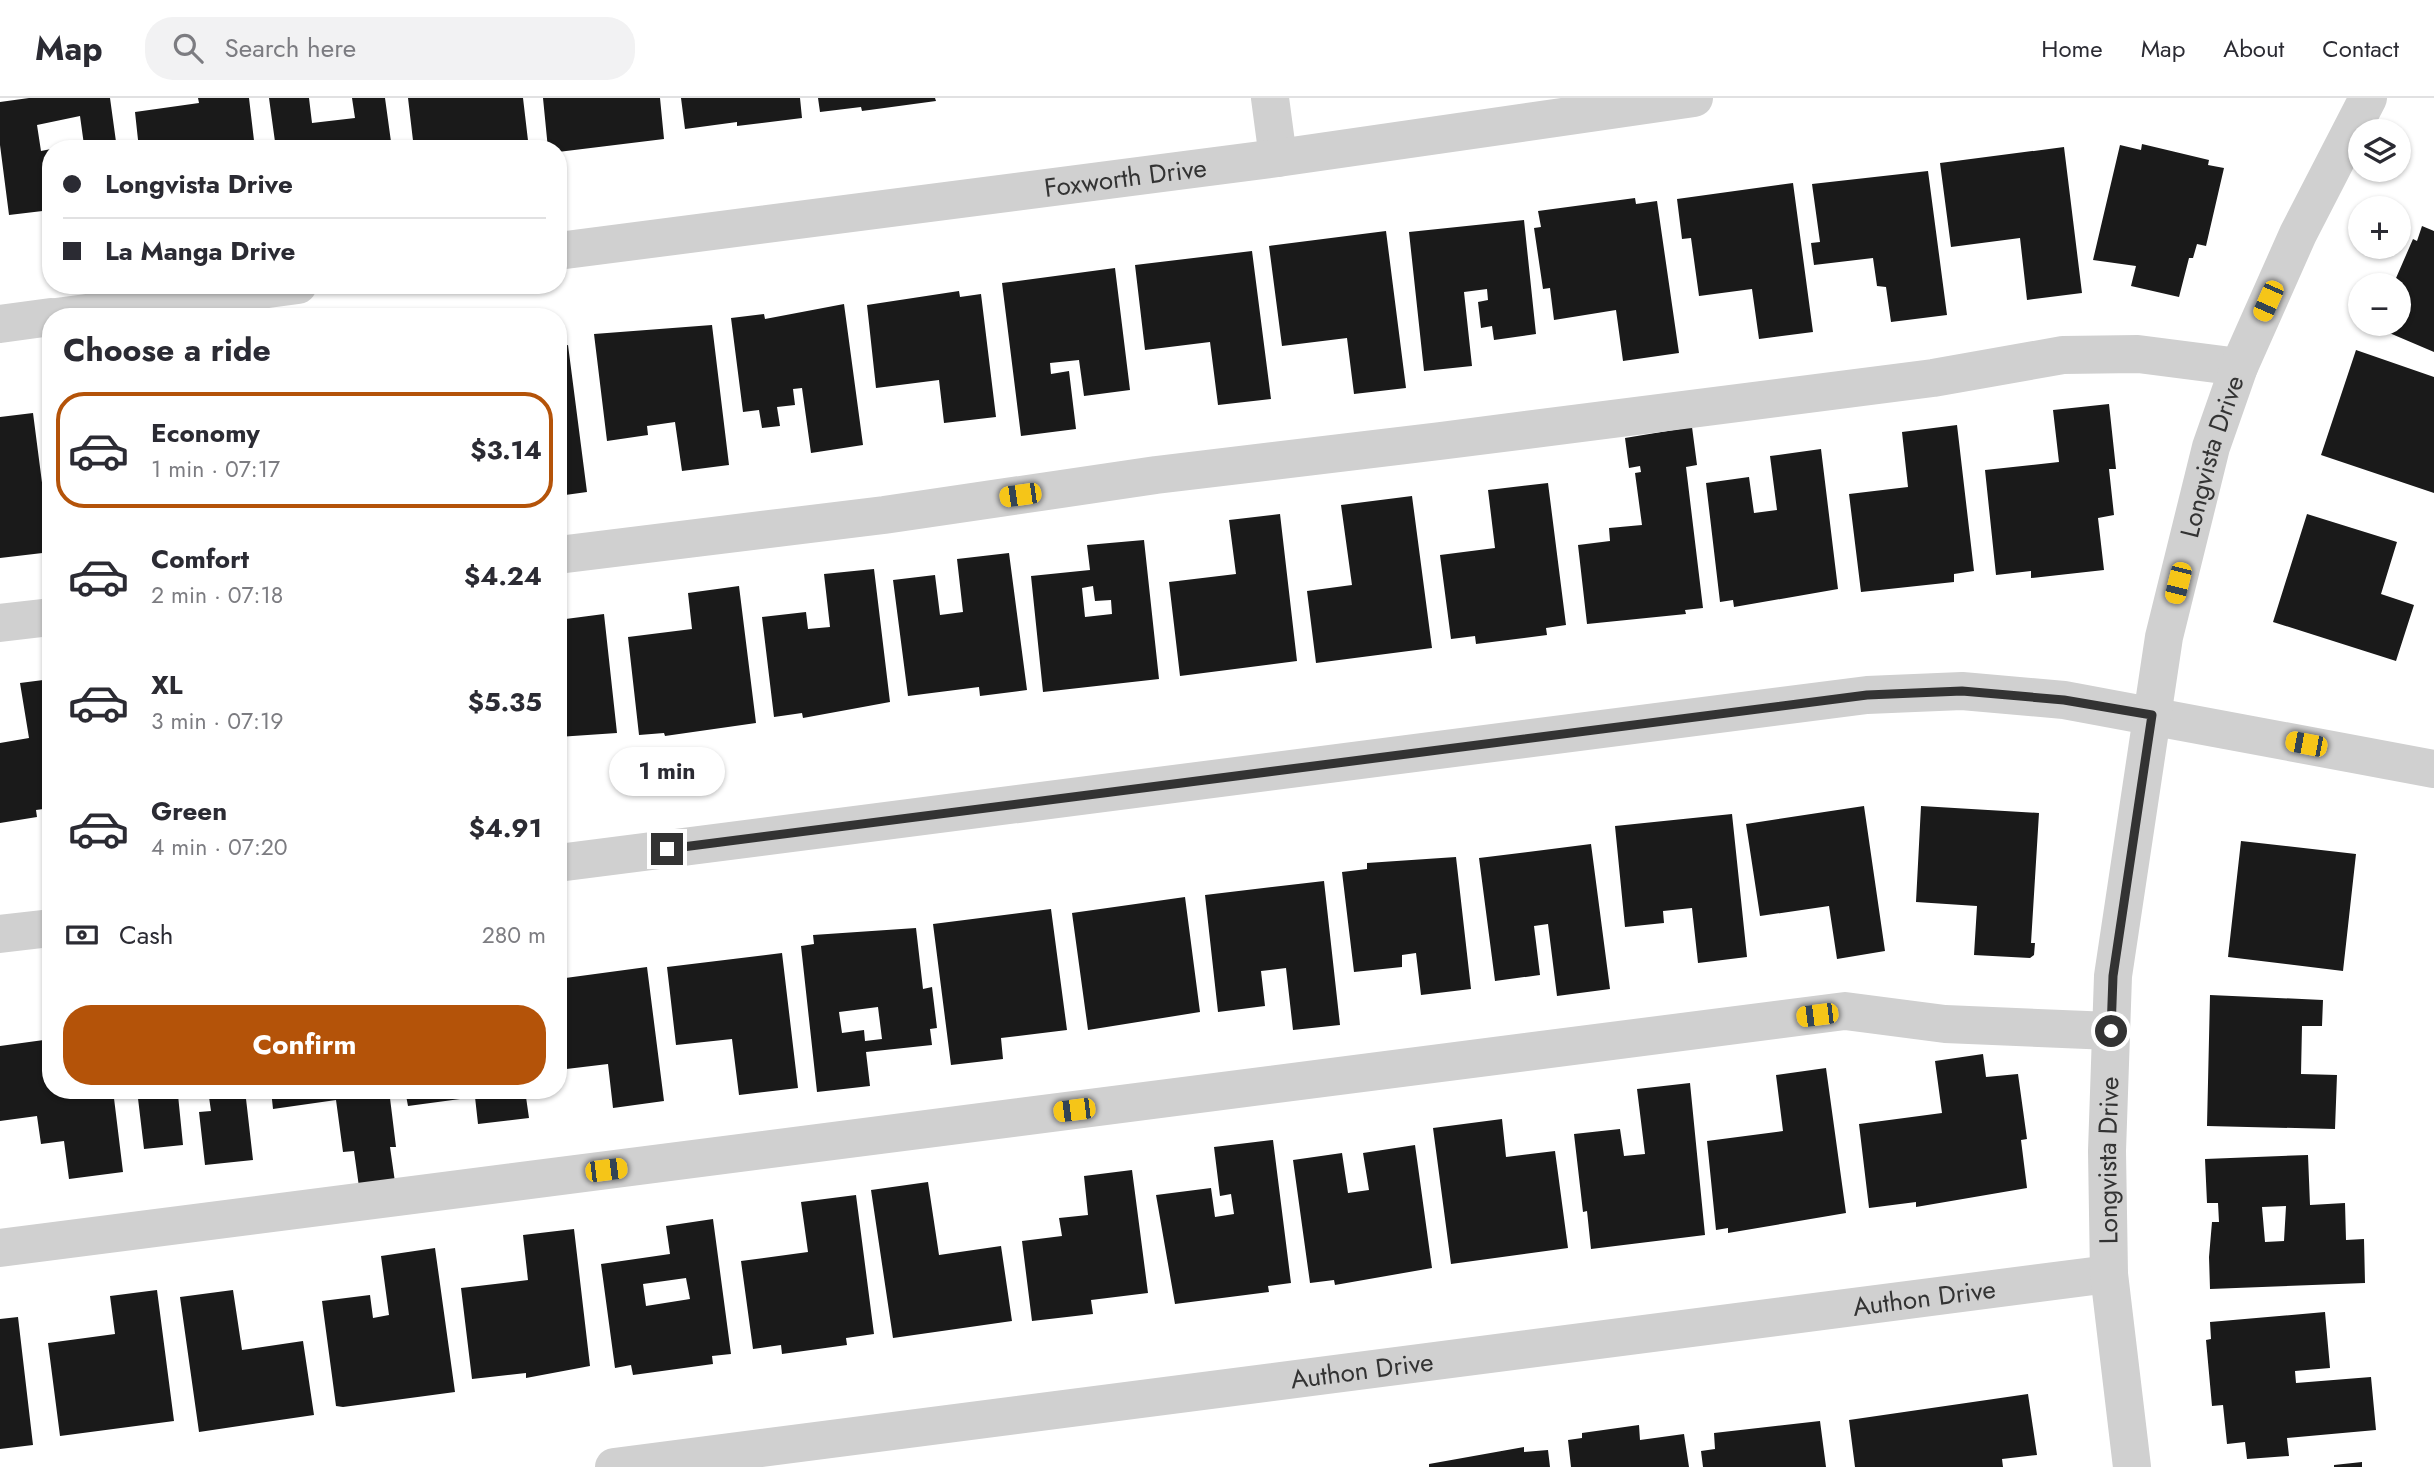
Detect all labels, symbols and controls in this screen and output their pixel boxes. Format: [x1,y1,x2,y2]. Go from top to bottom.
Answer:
search box [145,17,635,80]
text: Map [35,25,103,72]
icon: search [169,29,207,67]
text: Search here [225,29,356,67]
text: Home [2041,31,2103,66]
text: Map [2141,31,2185,66]
text: About [2223,31,2284,66]
text: Contact [2322,31,2399,66]
map controls [2348,119,2411,336]
button: layers [2348,119,2411,182]
street label: Foxworth Drive [1042,148,1209,207]
text: Longvista Drive [105,165,293,203]
button: + [2348,196,2411,259]
text: La Manga Drive [105,232,295,270]
button: − [2348,273,2411,336]
car [2250,278,2287,324]
text: Choose a ride [63,327,271,373]
street label: Longvista Drive [2170,370,2254,542]
text: Economy [151,414,260,452]
icon: car [67,419,130,482]
text: $3.14 [470,431,542,469]
text: 1 min · 07:17 [151,452,280,486]
car [998,482,1043,508]
text: Comfort [151,540,249,578]
icon: car [67,545,130,608]
text: $4.24 [464,557,542,595]
car [2163,560,2194,606]
text: 2 min · 07:18 [151,578,283,612]
text: XL [151,666,183,704]
icon: car [67,671,130,734]
text: $5.35 [468,683,542,721]
text: 3 min · 07:19 [151,704,284,738]
car [2284,730,2329,758]
callout: 1 min [609,748,725,796]
text: 1 min [638,754,696,788]
text: Green [151,792,227,830]
icon: car [67,797,130,860]
text: $4.91 [469,809,542,847]
text: 4 min · 07:20 [151,830,288,864]
route end [651,833,683,865]
icon: cash [63,916,101,954]
text: Cash [119,916,173,954]
text: 280 m [482,918,546,952]
car [1795,1002,1840,1028]
button: Confirm [63,1005,546,1085]
route start [2095,1015,2127,1047]
street label: Longvista Drive [2088,1076,2129,1244]
car [1052,1097,1097,1123]
car [584,1157,629,1183]
street label: Authon Drive [1850,1270,1998,1326]
street label: Authon Drive [1288,1342,1435,1399]

